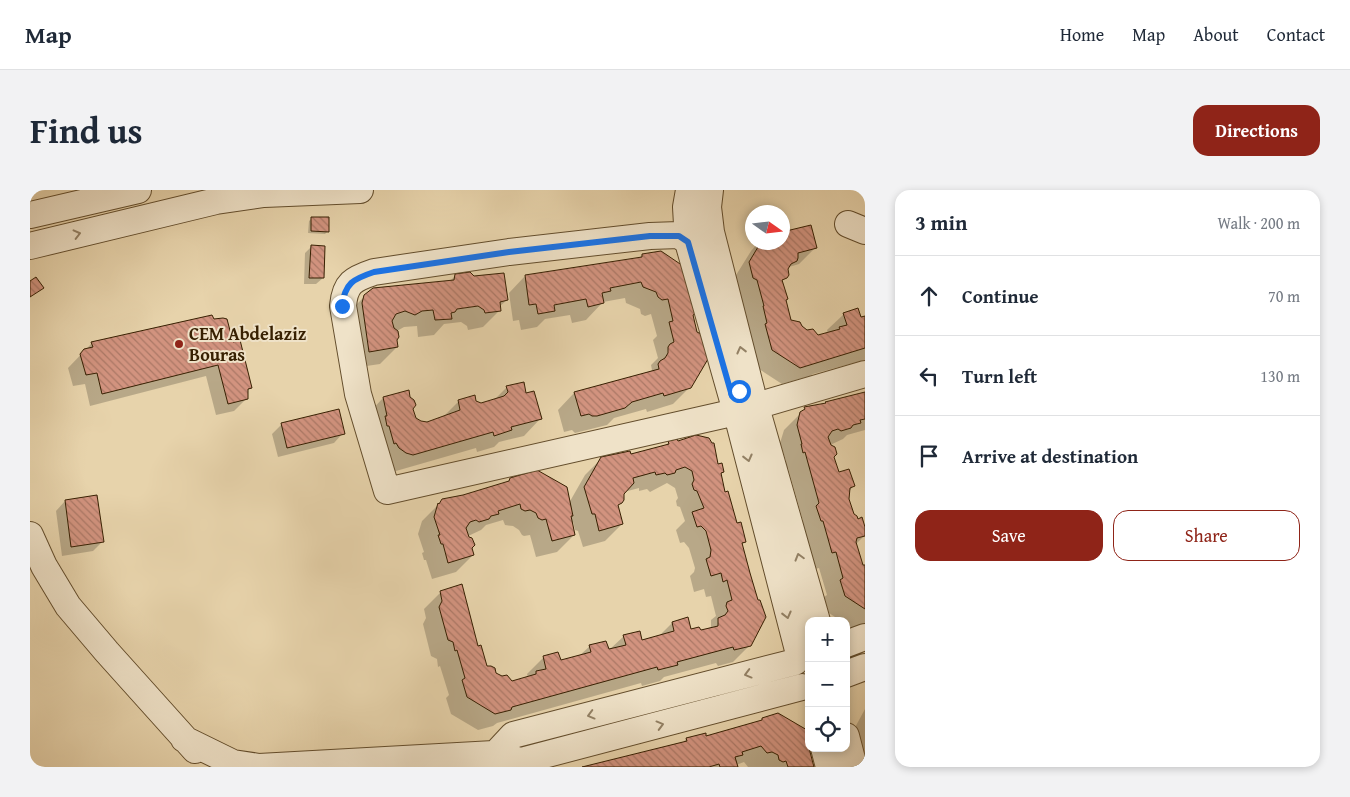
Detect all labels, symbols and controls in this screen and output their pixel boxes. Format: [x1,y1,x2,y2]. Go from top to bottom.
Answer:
text: Map [25,17,72,52]
text: Home [1060,21,1104,48]
text: Map [1132,21,1165,48]
text: About [1193,21,1239,48]
text: Contact [1267,21,1325,48]
text: Find us [30,105,143,156]
button: Directions [1193,105,1320,156]
north arrow [745,205,790,250]
text: 3 min [915,207,967,238]
text: Walk · 200 m [1217,211,1300,235]
one-way arrow [73,229,82,240]
icon: ahead [915,282,943,310]
text: Continue [962,282,1039,310]
text: 70 m [1268,284,1300,308]
route end [331,295,354,318]
place label: CEM Abdelaziz Bouras [189,320,307,368]
marker: CEM Abdelaziz Bouras [173,338,185,350]
one-way arrow [736,345,747,354]
icon: left [915,362,943,390]
text: Turn left [962,362,1037,390]
text: 130 m [1260,364,1300,388]
route start [728,380,751,403]
icon: arrive [915,442,943,470]
text: Arrive at destination [962,442,1138,470]
one-way arrow [742,453,753,462]
button: Save [915,510,1103,561]
button: Share [1113,510,1300,561]
one-way arrow [794,553,805,561]
one-way arrow [782,611,792,619]
map controls [805,617,850,752]
button: + [805,617,850,662]
button: − [805,662,850,707]
one-way arrow [744,668,753,679]
button: locate [805,707,850,752]
one-way arrow [586,709,595,720]
one-way arrow [656,720,664,730]

